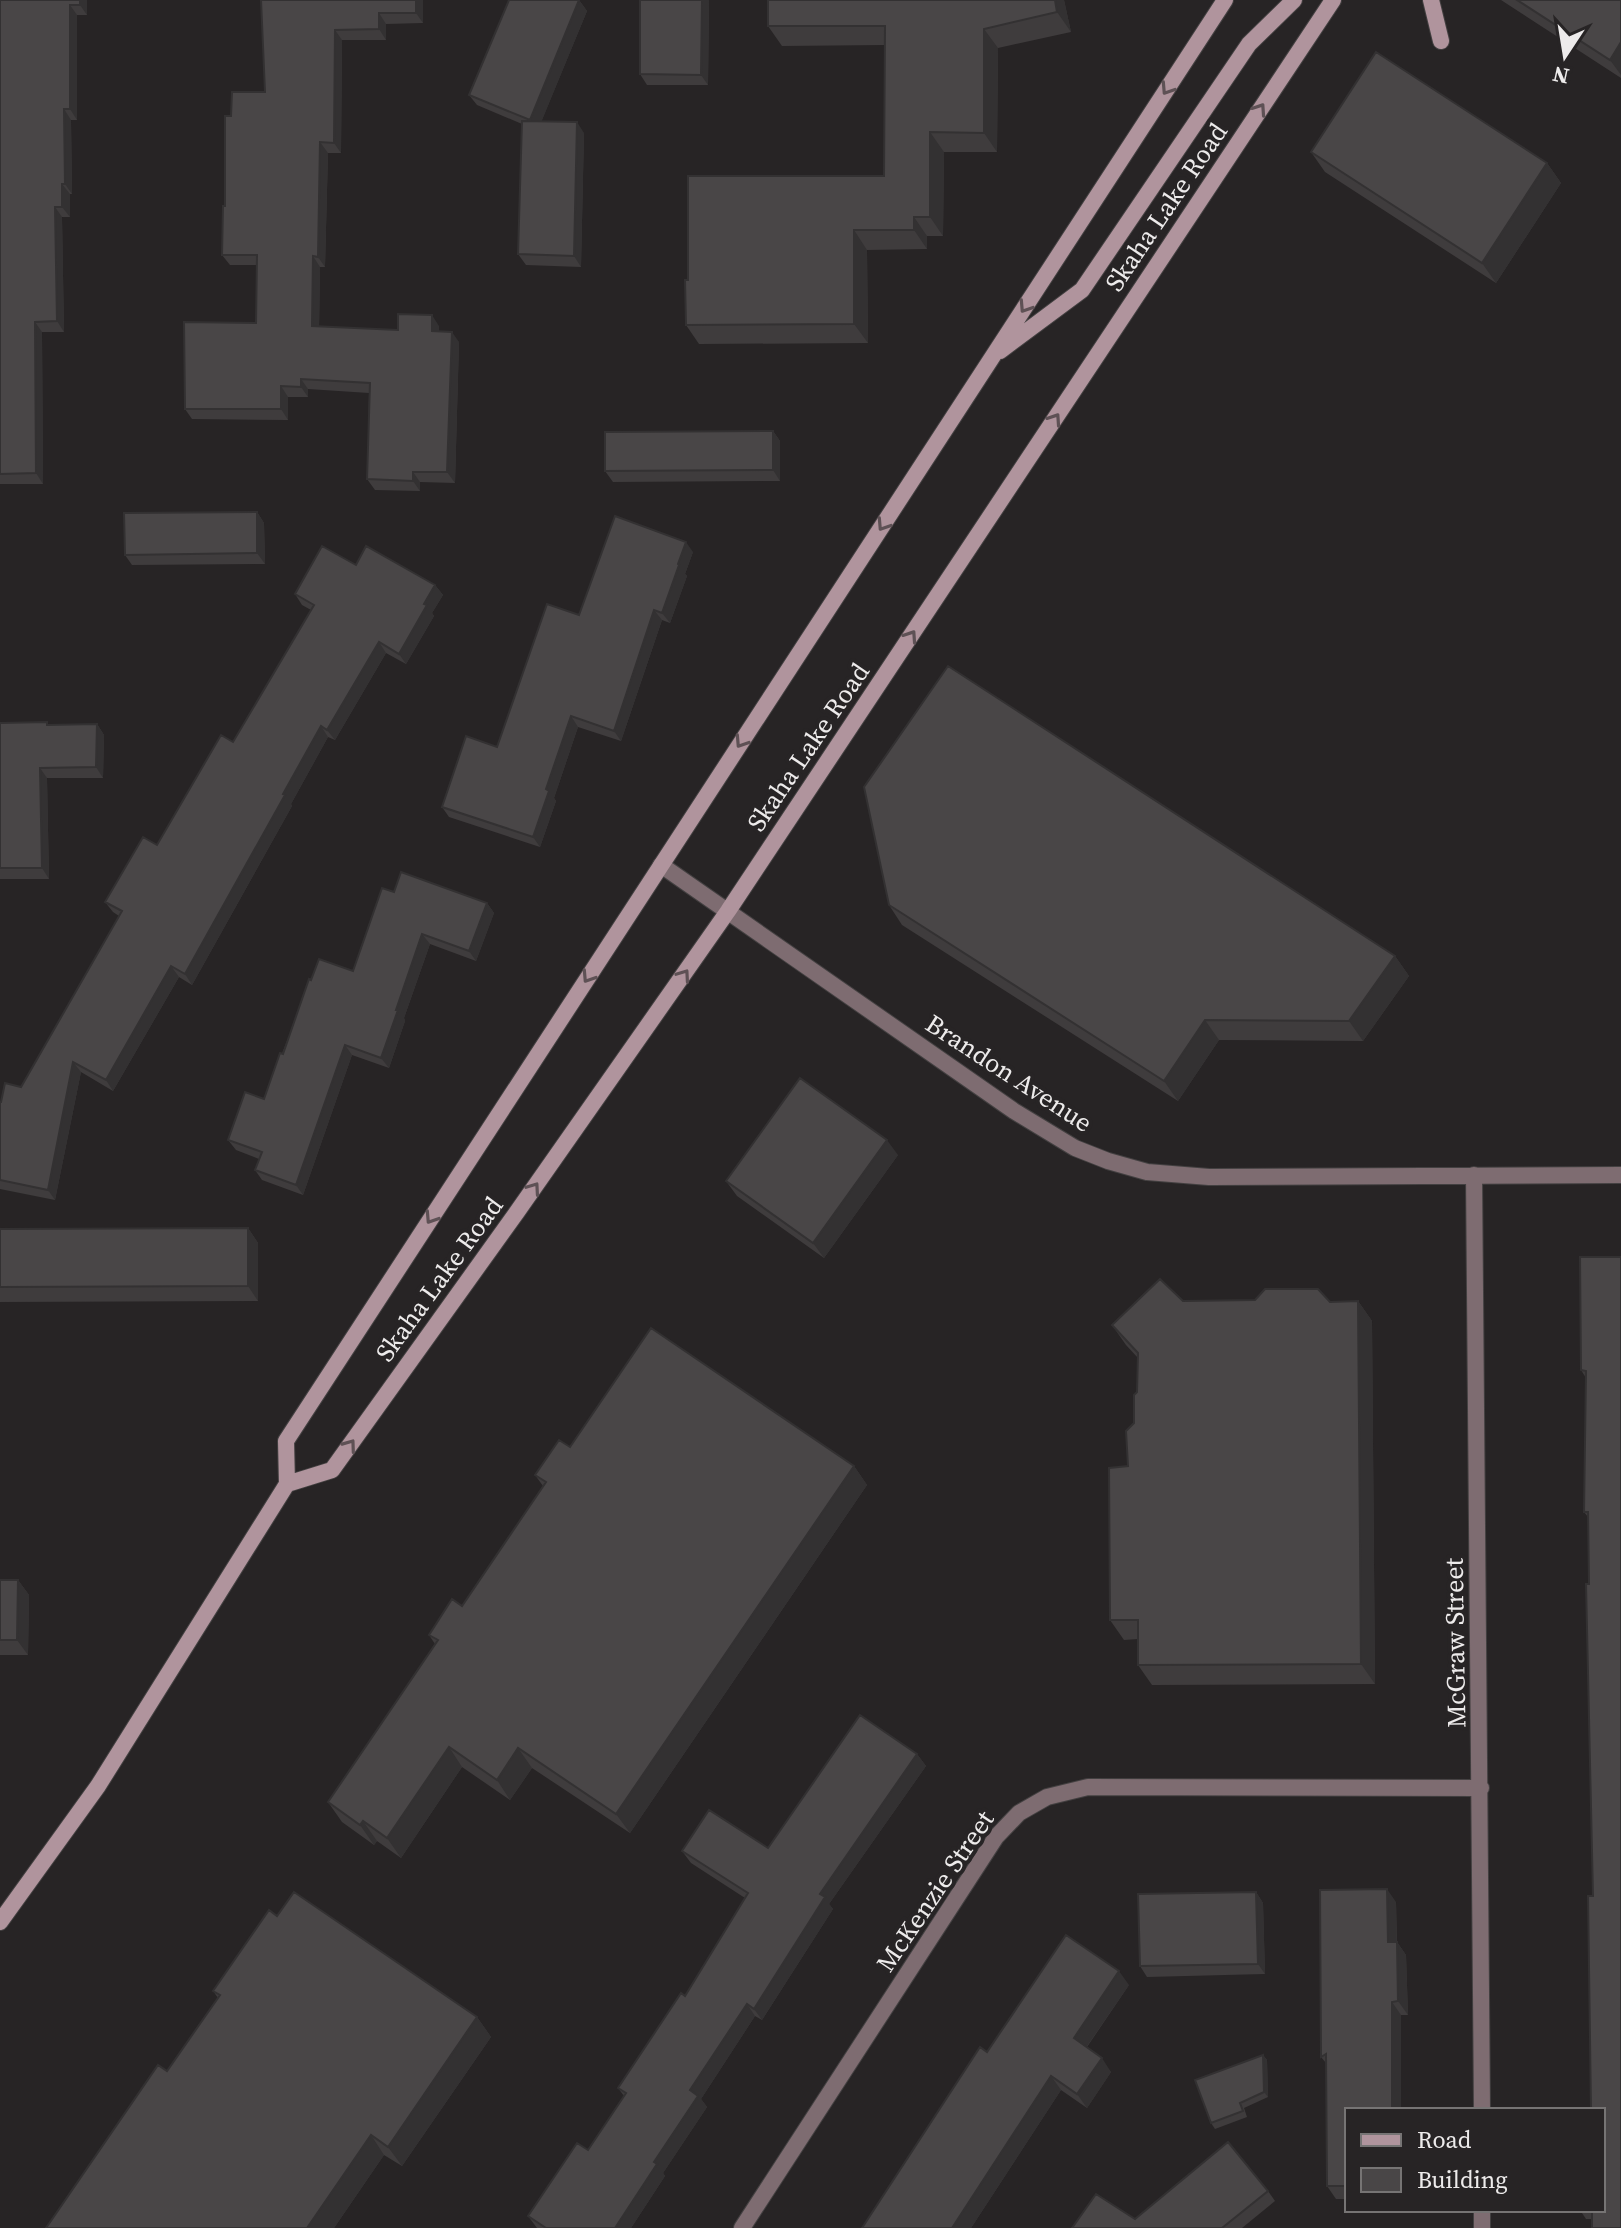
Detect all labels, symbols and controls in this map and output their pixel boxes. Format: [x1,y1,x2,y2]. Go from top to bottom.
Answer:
north arrow [1525,16,1605,96]
text: N [1550,59,1572,92]
one-way arrow [1161,80,1176,94]
one-way arrow [1251,104,1266,118]
street label: Skaha Lake Road [1096,115,1236,298]
one-way arrow [1019,298,1034,312]
one-way arrow [1045,414,1060,428]
one-way arrow [877,516,892,530]
one-way arrow [901,630,916,645]
street label: Skaha Lake Road [738,655,878,838]
one-way arrow [736,734,751,748]
one-way arrow [583,968,598,983]
one-way arrow [674,970,689,984]
street label: Brandon Avenue [919,1006,1099,1140]
one-way arrow [524,1182,539,1196]
street label: Skaha Lake Road [367,1189,511,1369]
one-way arrow [425,1209,440,1224]
one-way arrow [340,1439,355,1453]
street label: McGraw Street [1436,1557,1474,1728]
street label: McKenzie Street [868,1803,1003,1979]
legend [1345,2108,1605,2212]
text: Road [1417,2123,1472,2156]
text: Building [1417,2163,1508,2196]

